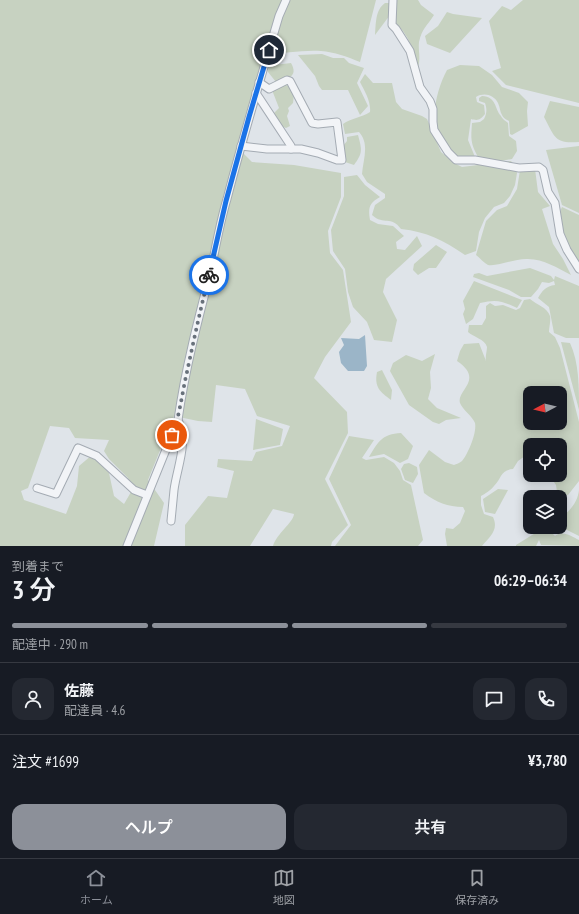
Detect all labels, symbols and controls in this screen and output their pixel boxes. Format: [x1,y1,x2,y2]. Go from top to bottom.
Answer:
pin [252,33,286,67]
icon: home [258,39,280,61]
courier [189,255,229,295]
icon: bike [198,264,220,286]
north arrow [523,386,567,430]
map controls [523,386,567,534]
pin [155,418,189,452]
icon: bag [161,424,183,446]
button: locate [523,438,567,482]
button: layers [523,490,567,534]
text: 到着まで [12,558,64,575]
text: 06:29–06:34 [494,571,567,590]
text: 3 分 [12,573,56,606]
text: 配達中 · 290 m [12,636,88,653]
button: person [12,678,54,720]
button: chat [473,678,515,720]
button: phone [525,678,567,720]
text: 佐藤 [64,681,94,700]
text: 配達員 · 4.6 [64,702,125,719]
text: ¥3,780 [528,751,567,770]
text: 注文 #1699 [12,752,79,771]
button: ヘルプ [12,804,286,850]
button: 共有 [294,804,567,850]
tab: ホーム [80,867,113,907]
tab: 地図 [273,867,295,907]
tab: 保存済み [455,867,499,907]

